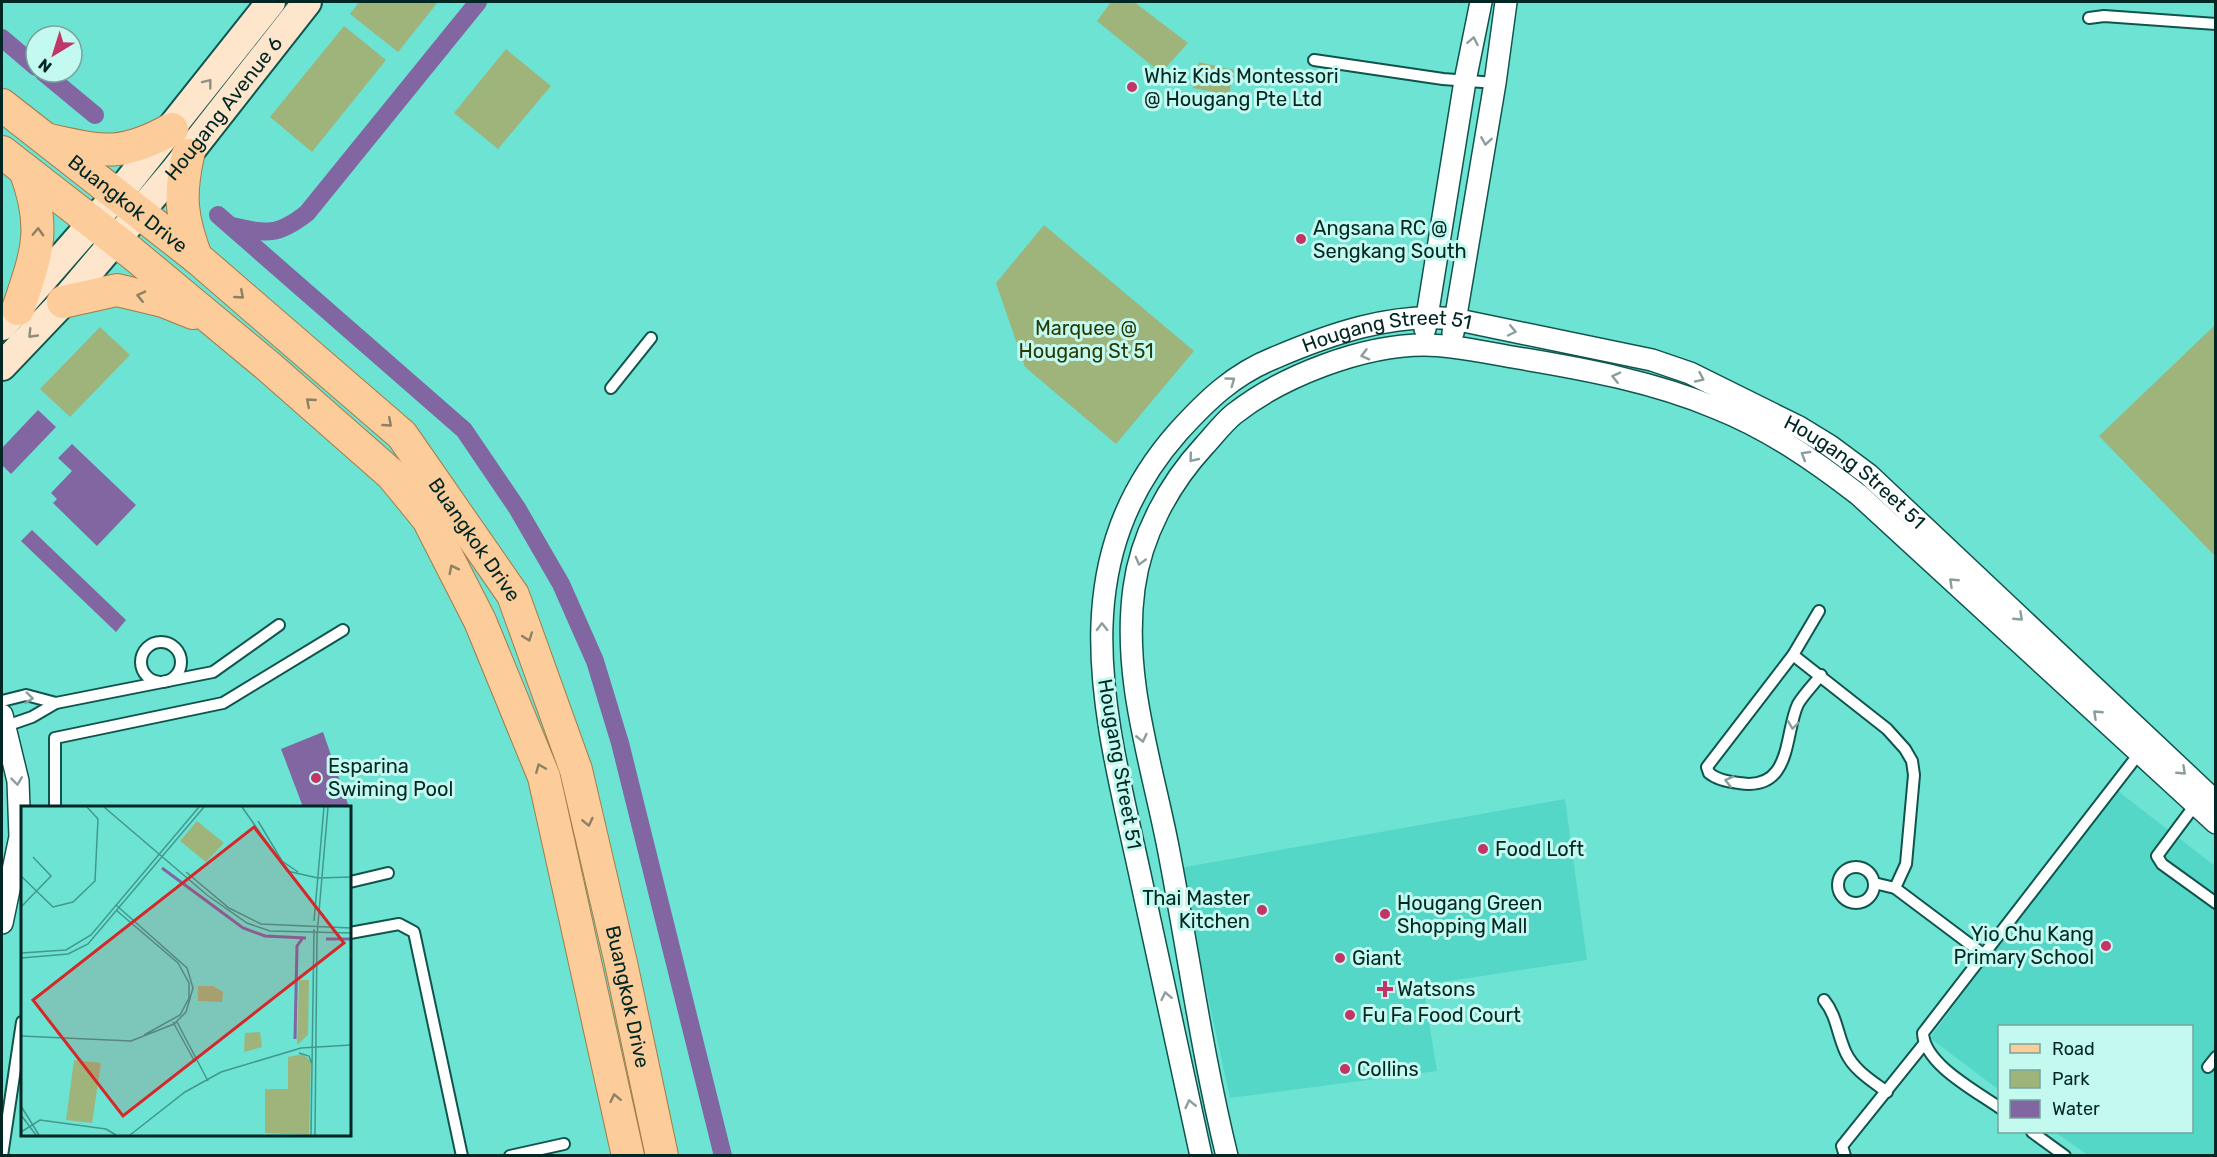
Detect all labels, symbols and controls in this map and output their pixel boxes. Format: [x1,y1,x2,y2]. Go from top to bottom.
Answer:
north arrow [24,24,84,84]
street label: Hougang Avenue 6 [160,32,287,185]
one-way arrow [1466,36,1479,46]
text: N [35,54,55,76]
place label: Whiz Kids Montessori @ Hougang Pte Ltd [1144,64,1339,111]
one-way arrow [200,79,211,90]
marker: Whiz Kids Montessori @ Hougang Pte Ltd [1125,80,1139,94]
one-way arrow [1480,135,1493,145]
street label: Buangkok Drive [63,150,192,258]
place label: Angsana RC @ Sengkang South [1313,216,1467,263]
one-way arrow [31,227,44,236]
marker: Angsana RC @ Sengkang South [1294,232,1308,246]
one-way arrow [233,288,244,299]
one-way arrow [137,290,147,303]
street label: Hougang Street 51 [1299,306,1474,357]
park label: Marquee @ Hougang St 51 [1018,316,1154,363]
one-way arrow [1506,324,1516,337]
one-way arrow [28,327,39,337]
one-way arrow [1360,348,1371,360]
one-way arrow [1612,371,1622,384]
one-way arrow [1694,371,1705,383]
one-way arrow [1225,377,1236,388]
one-way arrow [306,398,317,409]
street label: Hougang Street 51 [1780,410,1930,534]
one-way arrow [381,415,392,426]
one-way arrow [1801,450,1811,462]
one-way arrow [1190,452,1201,463]
street label: Buangkok Drive [423,473,526,606]
one-way arrow [1135,556,1148,566]
one-way arrow [449,564,460,575]
one-way arrow [1950,578,1960,589]
one-way arrow [2012,610,2023,621]
one-way arrow [1096,623,1108,632]
one-way arrow [521,631,534,641]
street label: Hougang Street 51 [1093,677,1147,851]
one-way arrow [24,691,34,703]
one-way arrow [2093,710,2104,721]
one-way arrow [1787,720,1799,729]
one-way arrow [1135,733,1148,743]
place label: Esparina Swiming Pool [328,754,453,801]
one-way arrow [535,763,548,774]
one-way arrow [2175,764,2186,775]
marker: Esparina Swiming Pool [309,771,323,785]
one-way arrow [1725,775,1735,788]
one-way arrow [10,776,23,786]
inset map [21,806,351,1136]
one-way arrow [581,817,594,827]
place label: Food Loft [1495,837,1584,861]
marker: Food Loft [1476,842,1490,856]
place label: Thai Master Kitchen [1142,886,1250,933]
place label: Hougang Green Shopping Mall [1397,891,1542,938]
marker: Thai Master Kitchen [1255,903,1269,917]
marker: Hougang Green Shopping Mall [1378,907,1392,921]
place label: Yio Chu Kang Primary School [1953,922,2094,969]
street label: Buangkok Drive [601,923,655,1070]
marker: Yio Chu Kang Primary School [2099,939,2113,953]
place label: Giant [1352,946,1401,970]
marker: Giant [1333,951,1347,965]
place label: Watsons [1397,977,1475,1001]
marker: Watsons [1378,982,1392,996]
one-way arrow [1160,992,1173,1002]
place label: Fu Fa Food Court [1362,1003,1521,1027]
marker: Fu Fa Food Court [1343,1008,1357,1022]
legend [1998,1025,2193,1133]
text: Road [2052,1038,2095,1060]
place label: Collins [1357,1057,1419,1081]
marker: Collins [1338,1062,1352,1076]
text: Park [2052,1068,2090,1090]
one-way arrow [609,1094,622,1104]
text: Water [2052,1098,2100,1120]
one-way arrow [1184,1100,1197,1110]

